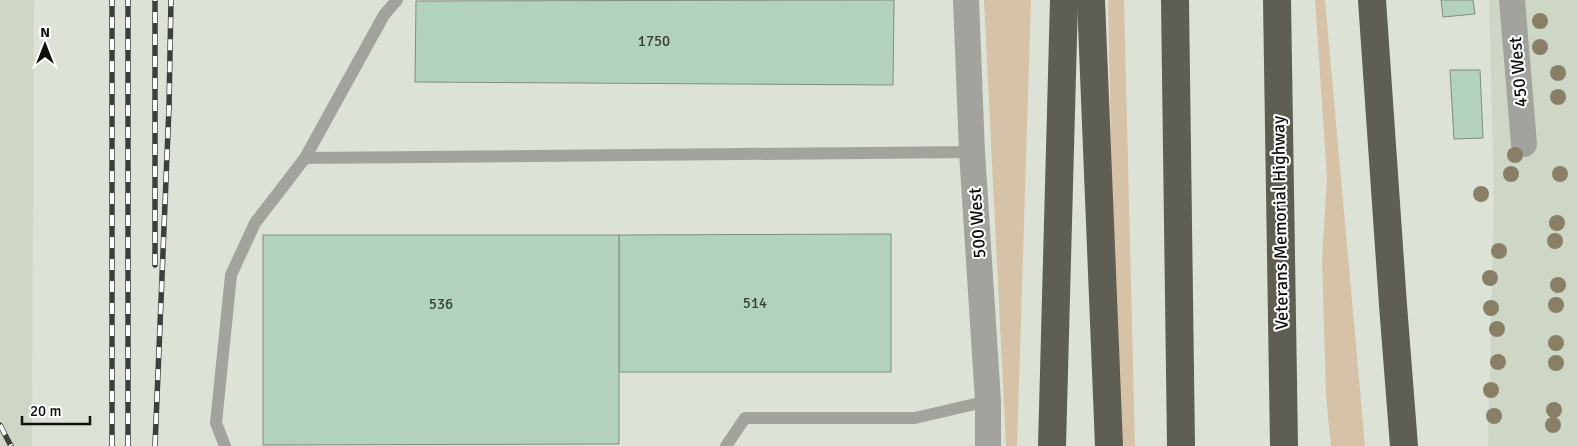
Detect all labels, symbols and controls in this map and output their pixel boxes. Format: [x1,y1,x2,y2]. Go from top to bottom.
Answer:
north arrow [20,20,70,70]
text: N [40,24,50,41]
house number: 1750 [638,32,670,50]
street label: 450 West [1504,36,1532,108]
street label: Veterans Memorial Highway [1267,115,1293,330]
street label: 500 West [964,187,990,259]
house number: 514 [743,294,767,312]
house number: 536 [429,295,453,313]
scale bar [22,394,90,426]
text: 20 m [30,402,61,420]

